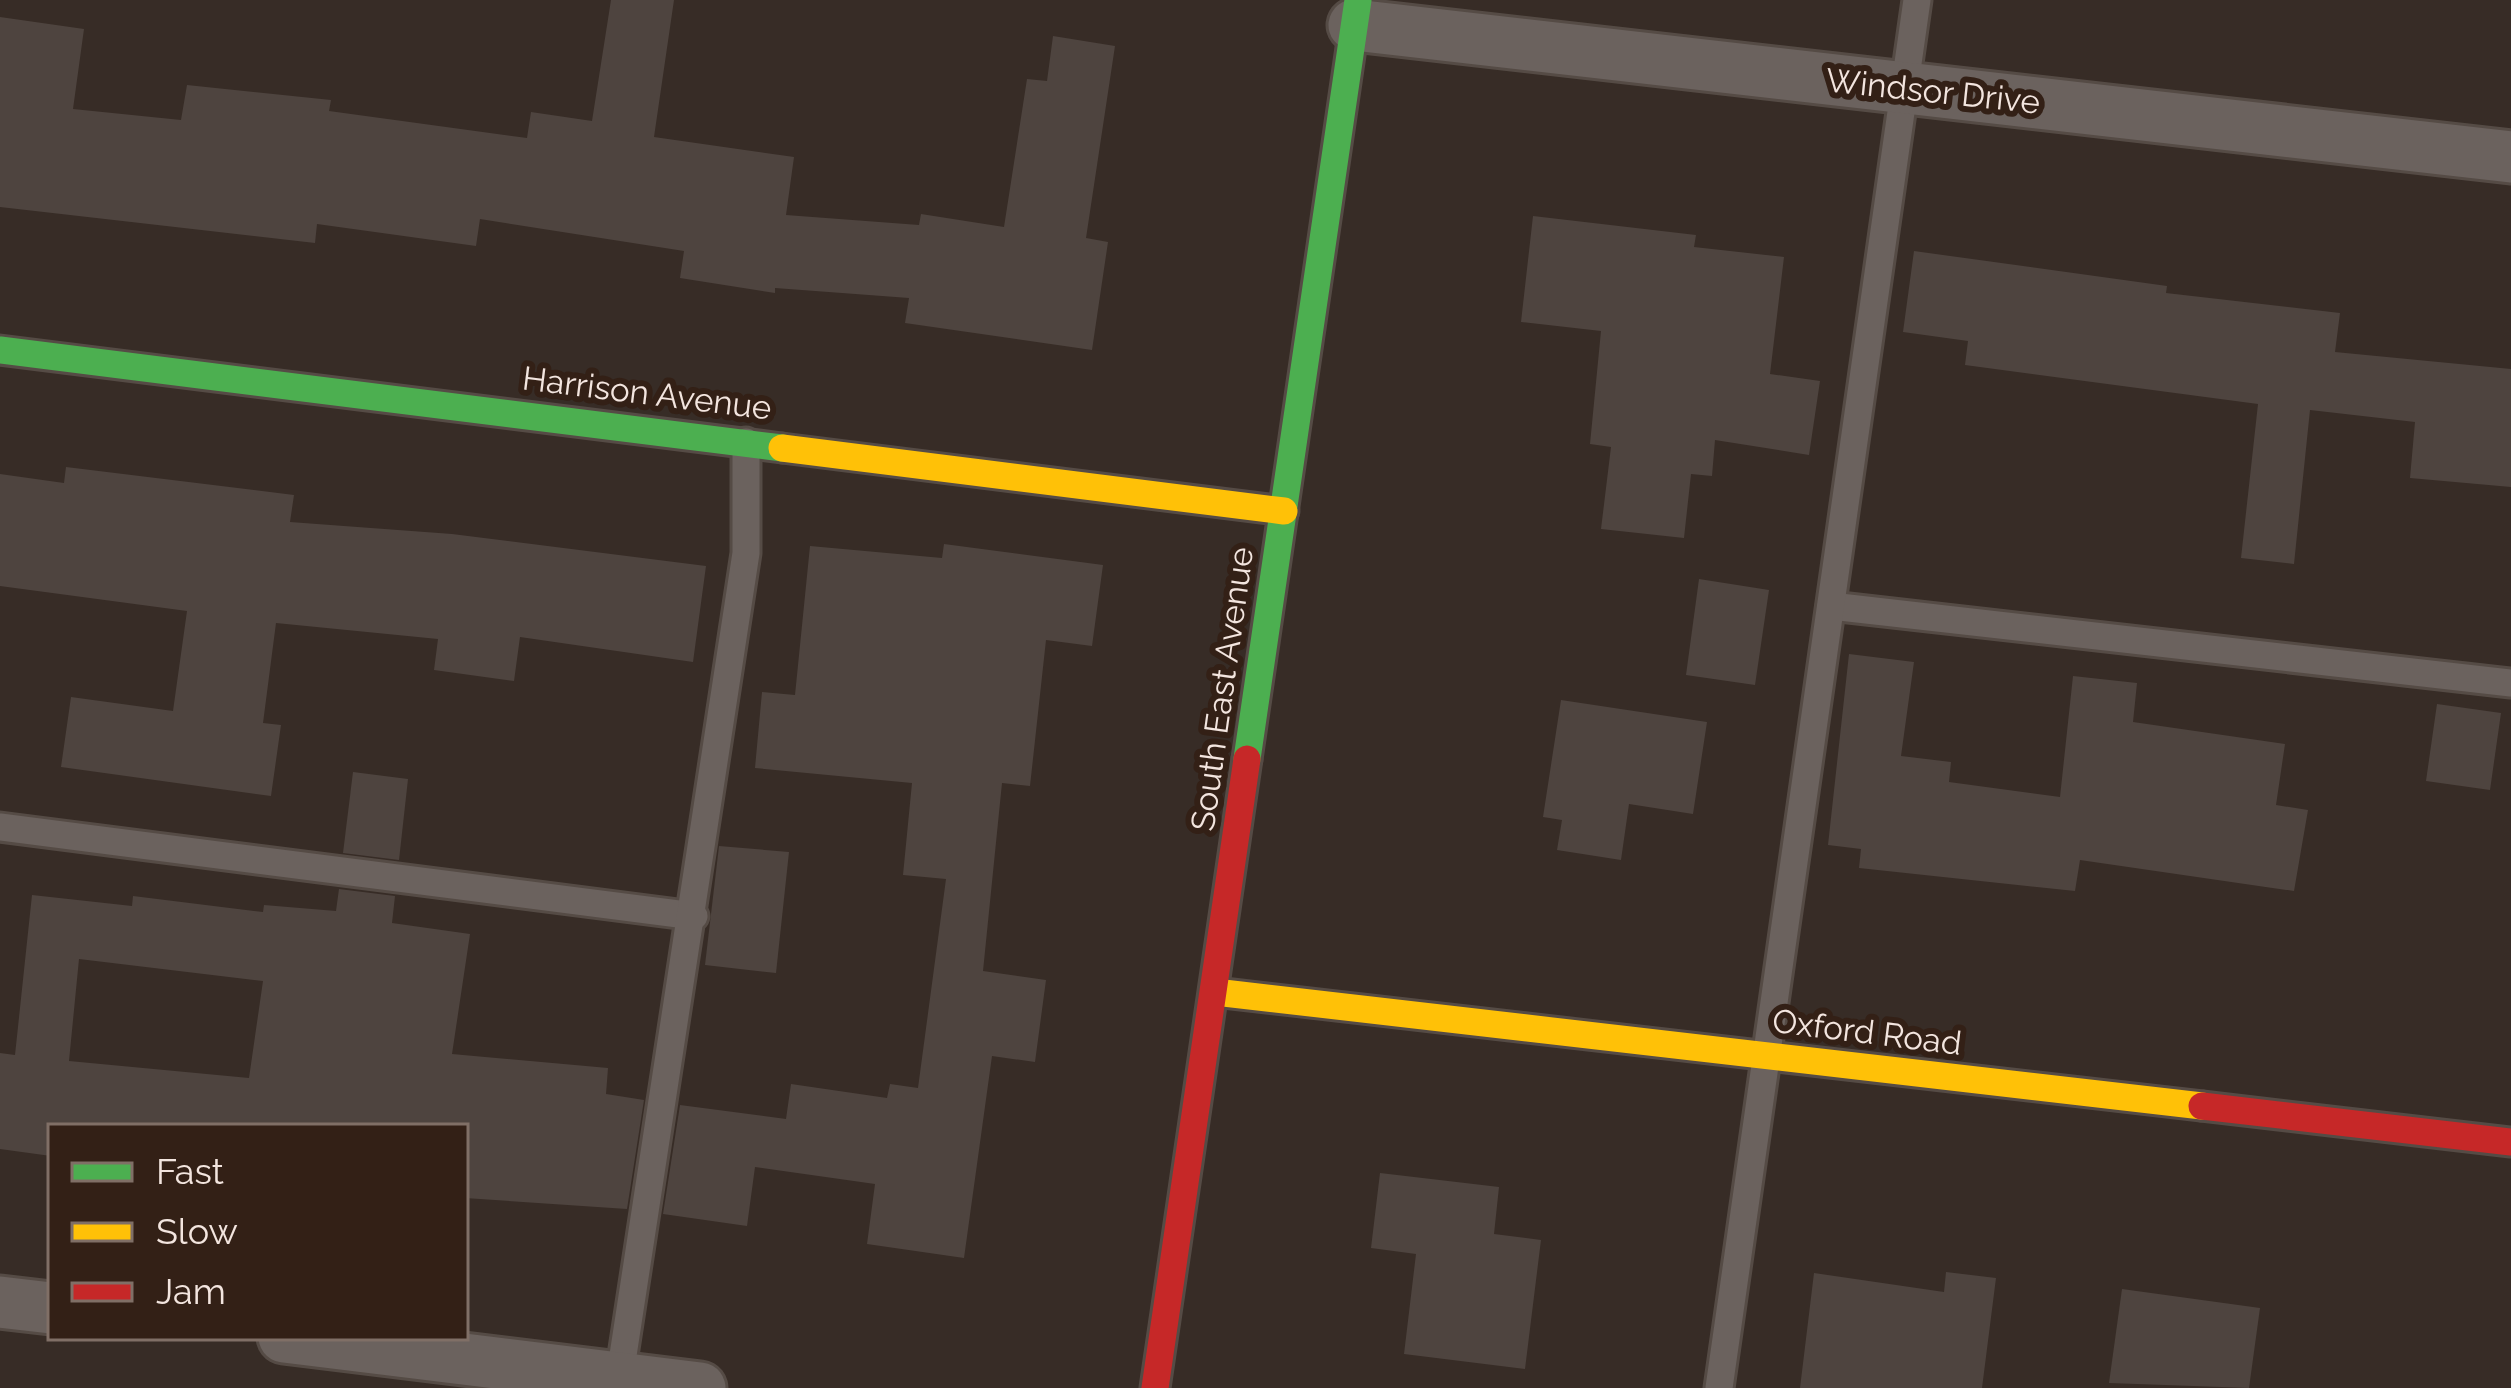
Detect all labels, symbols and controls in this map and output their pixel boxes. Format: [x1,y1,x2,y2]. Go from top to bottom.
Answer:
street label: Windsor Drive [1824,60,2042,122]
street label: Harrison Avenue [520,358,774,428]
street label: South East Avenue [1183,545,1261,833]
street label: Oxford Road [1770,1001,1964,1063]
legend [48,1124,468,1340]
text: Fast [156,1150,224,1192]
text: Slow [156,1210,238,1252]
text: Jam [156,1270,226,1312]

